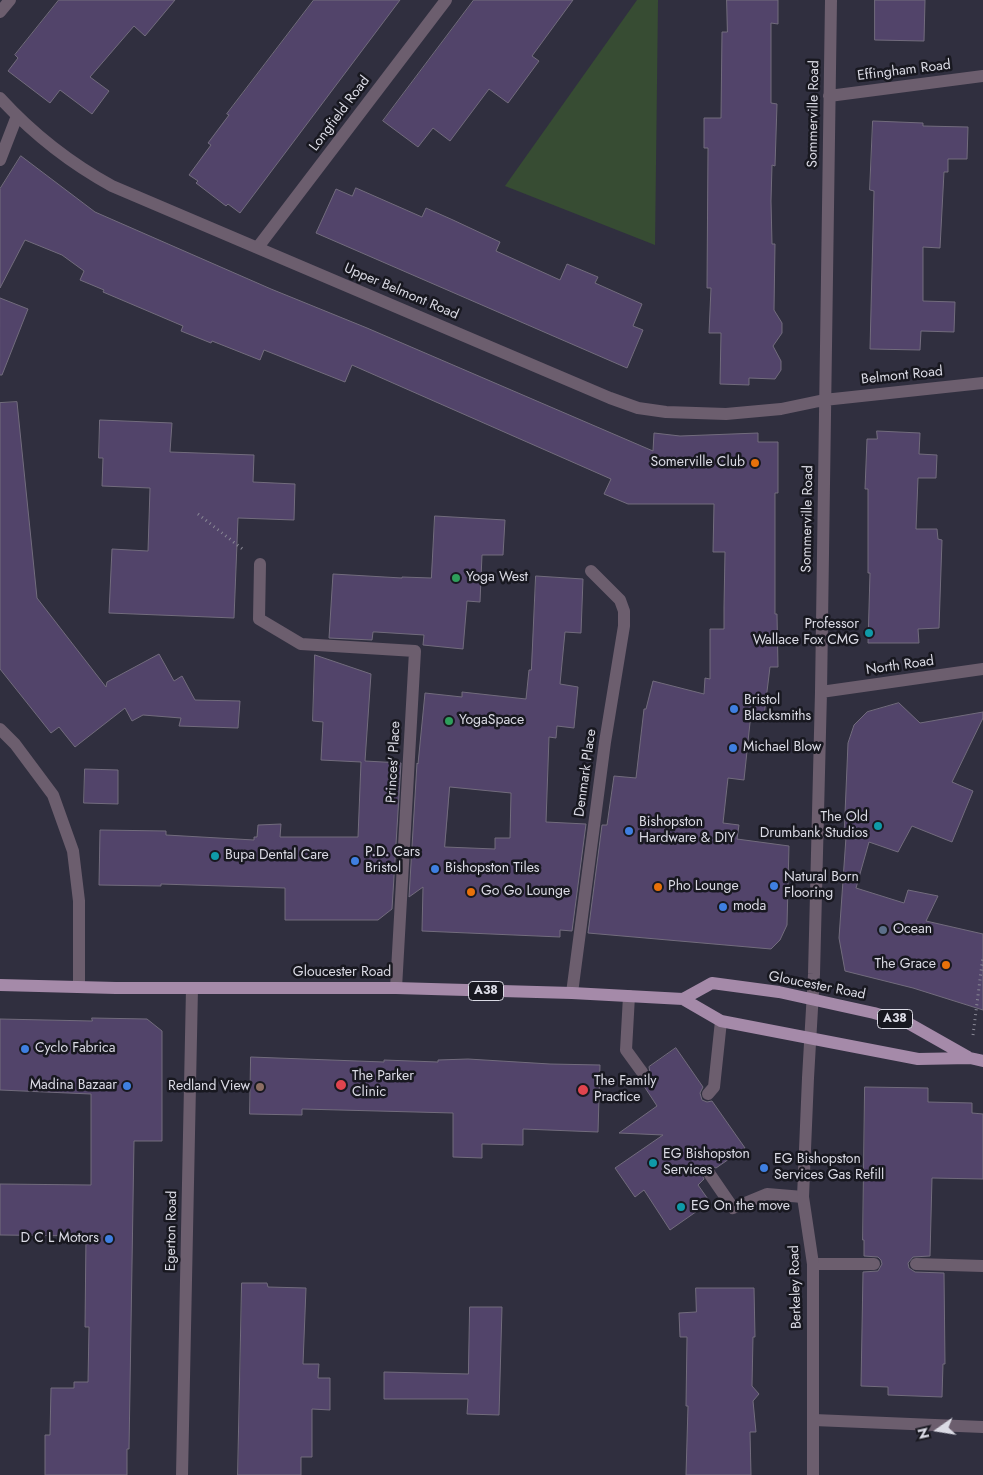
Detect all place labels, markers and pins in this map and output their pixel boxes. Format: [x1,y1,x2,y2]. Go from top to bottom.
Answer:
place label: Somerville Club [651,455,745,471]
marker: Somerville Club [749,457,761,469]
place label: Yoga West [466,570,528,586]
marker: Yoga West [450,572,462,584]
place label: Professor Wallace Fox CMG [753,617,859,650]
marker: Professor Wallace Fox CMG [863,627,875,639]
place label: Bristol Blacksmiths [744,693,811,726]
marker: Bristol Blacksmiths [728,703,740,715]
place label: YogaSpace [459,713,524,729]
marker: YogaSpace [443,715,455,727]
place label: Michael Blow [743,740,821,756]
marker: Michael Blow [727,742,739,754]
place label: The Old Drumbank Studios [760,810,868,842]
place label: Bishopston Hardware & DIY [639,815,735,848]
marker: The Old Drumbank Studios [872,820,884,832]
marker: Bishopston Hardware & DIY [623,825,635,837]
place label: P.D. Cars Bristol [365,845,420,878]
place label: Bupa Dental Care [225,848,329,864]
marker: Bupa Dental Care [209,850,221,862]
marker: P.D. Cars Bristol [349,855,361,867]
place label: Bishopston Tiles [445,861,539,877]
marker: Bishopston Tiles [429,863,441,875]
place label: Natural Born Flooring [784,870,859,902]
place label: Pho Lounge [668,879,739,895]
marker: Natural Born Flooring [768,880,780,892]
marker: Pho Lounge [652,881,664,893]
place label: Go Go Lounge [481,884,570,900]
marker: Go Go Lounge [465,886,477,898]
place label: moda [733,899,766,915]
marker: moda [717,901,729,913]
place label: Ocean [893,922,932,938]
marker: Ocean [877,924,889,936]
place label: The Grace [874,957,936,973]
marker: The Grace [940,959,952,971]
place label: Cyclo Fabrica [35,1041,115,1057]
marker: Cyclo Fabrica [19,1043,31,1055]
place label: The Parker Clinic [352,1069,414,1102]
place label: The Family Practice [594,1074,657,1106]
place label: Madina Bazaar [30,1078,117,1094]
marker: The Parker Clinic [334,1078,348,1092]
place label: Redland View [168,1079,250,1095]
marker: Madina Bazaar [121,1080,133,1092]
marker: Redland View [254,1081,266,1093]
marker: The Family Practice [576,1083,590,1097]
place label: EG Bishopston Services [663,1147,750,1180]
place label: EG Bishopston Services Gas Refill [774,1152,884,1184]
marker: EG Bishopston Services [647,1157,659,1169]
marker: EG Bishopston Services Gas Refill [758,1162,770,1174]
place label: EG On the move [691,1199,790,1215]
marker: EG On the move [675,1201,687,1213]
place label: D C L Motors [21,1231,99,1247]
marker: D C L Motors [103,1233,115,1245]

